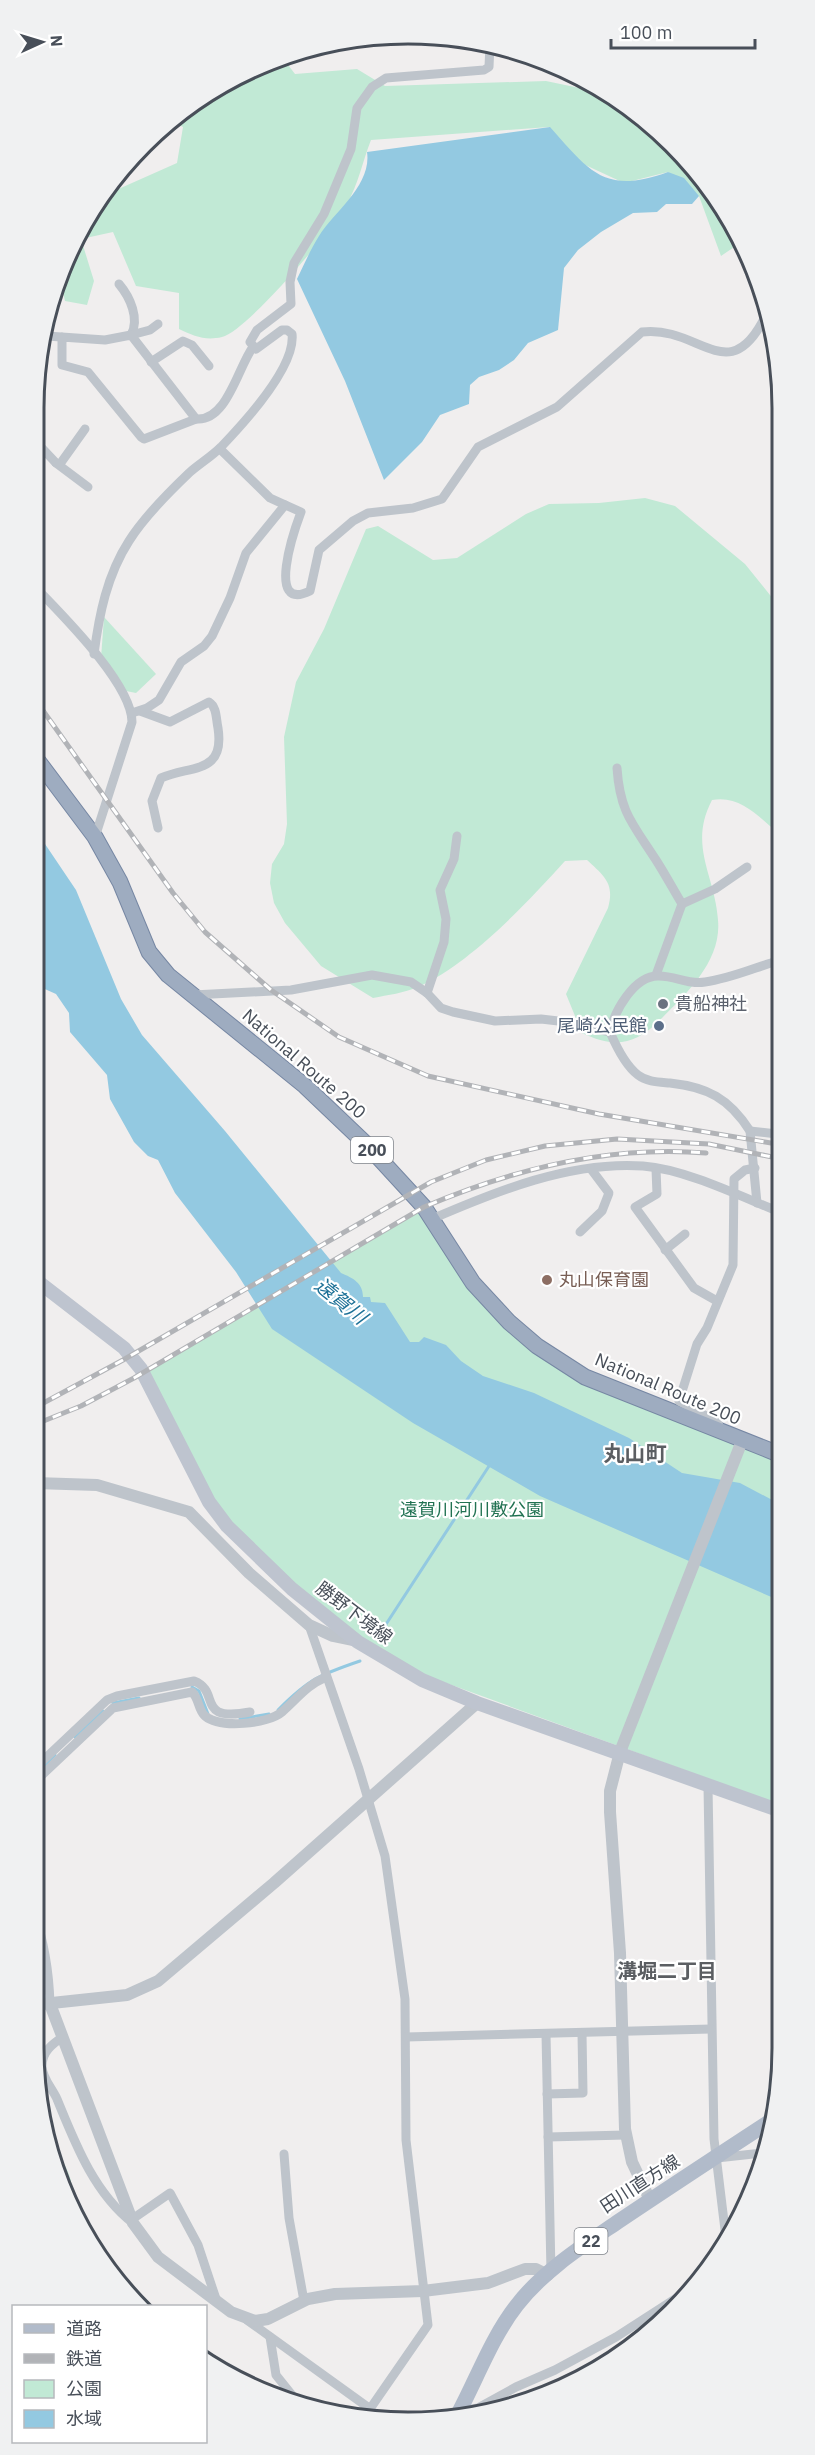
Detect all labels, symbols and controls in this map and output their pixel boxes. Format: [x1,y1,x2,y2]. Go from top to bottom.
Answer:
north arrow [12,12,72,72]
scale bar [611,12,755,50]
text: 100 m [620,21,672,44]
text: N [47,34,67,47]
place label: 貴船神社 [675,992,747,1015]
marker: 貴船神社 [656,997,670,1011]
street label: National Route 200 [238,1004,371,1124]
place label: 尾崎公民館 [557,1014,647,1037]
marker: 尾崎公民館 [652,1019,666,1033]
road number: 200 [351,1137,393,1163]
place label: 丸山保育園 [559,1268,649,1291]
water label: 遠賀川 [310,1271,375,1331]
marker: 丸山保育園 [540,1273,554,1287]
street label: National Route 200 [592,1347,745,1430]
district label: 丸山町 [604,1439,667,1467]
park label: 遠賀川河川敷公園 [400,1498,544,1521]
street label: 勝野下境線 [311,1576,397,1649]
district label: 溝堀二丁目 [617,1957,717,1984]
street label: 田川直方線 [596,2149,684,2218]
road number: 22 [574,2228,608,2254]
legend [12,2305,207,2443]
text: 道路 [66,2317,102,2340]
text: 鉄道 [66,2347,102,2370]
text: 公園 [66,2377,102,2400]
text: 水域 [66,2407,102,2430]

